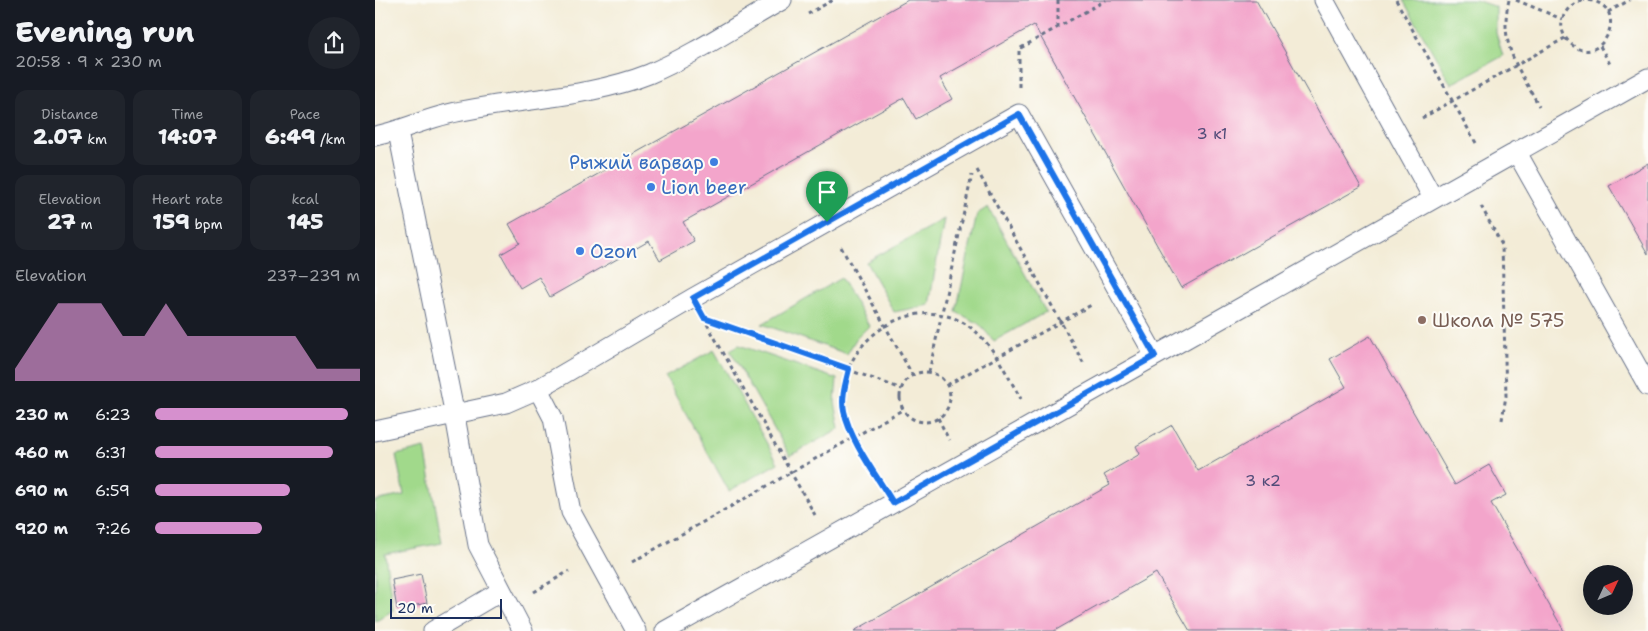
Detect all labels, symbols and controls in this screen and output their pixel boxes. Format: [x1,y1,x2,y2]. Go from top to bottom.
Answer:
text: Evening run [15,13,194,51]
button: share [308,17,360,69]
text: 20:58 · 9 × 230 m [15,51,162,72]
text: Distance [41,105,99,123]
text: Time [171,105,204,123]
text: Pace [290,105,321,123]
text: 2.07 [33,123,82,151]
text: 14:07 [158,123,217,151]
text: 6:49 [265,123,315,151]
house number: 3 к1 [1197,123,1227,144]
text: km [82,130,107,148]
text: /km [315,130,345,148]
place label: Рыжий варвар [569,150,704,175]
marker: Рыжий варвар [708,156,720,168]
pin [806,171,848,222]
place label: Lion beer [661,175,747,200]
icon: arrive [813,178,841,206]
marker: Lion beer [645,181,657,193]
text: Elevation [38,190,101,208]
text: Heart rate [152,190,223,208]
text: kcal [292,190,319,208]
text: 27 [47,208,76,236]
text: 159 [152,208,190,236]
text: 145 [287,208,324,236]
text: m [76,215,93,233]
text: bpm [190,215,223,233]
place label: Ozon [590,239,637,264]
marker: Ozon [574,245,586,257]
text: Elevation [15,265,87,286]
text: 237–239 m [266,265,360,286]
place label: Школа № 575 [1432,308,1564,333]
marker: Школа № 575 [1416,314,1428,326]
text: 230 m [15,404,68,425]
text: 6:23 [95,404,131,425]
text: 460 m [15,442,69,463]
text: 6:31 [95,442,126,463]
house number: 3 к2 [1245,470,1281,491]
text: 690 m [15,480,68,501]
text: 6:59 [95,480,130,501]
text: 920 m [15,518,68,539]
text: 7:26 [95,518,131,539]
north arrow [1583,565,1633,615]
map controls [1583,565,1633,615]
scale bar [390,596,503,619]
text: 20 m [397,599,433,617]

